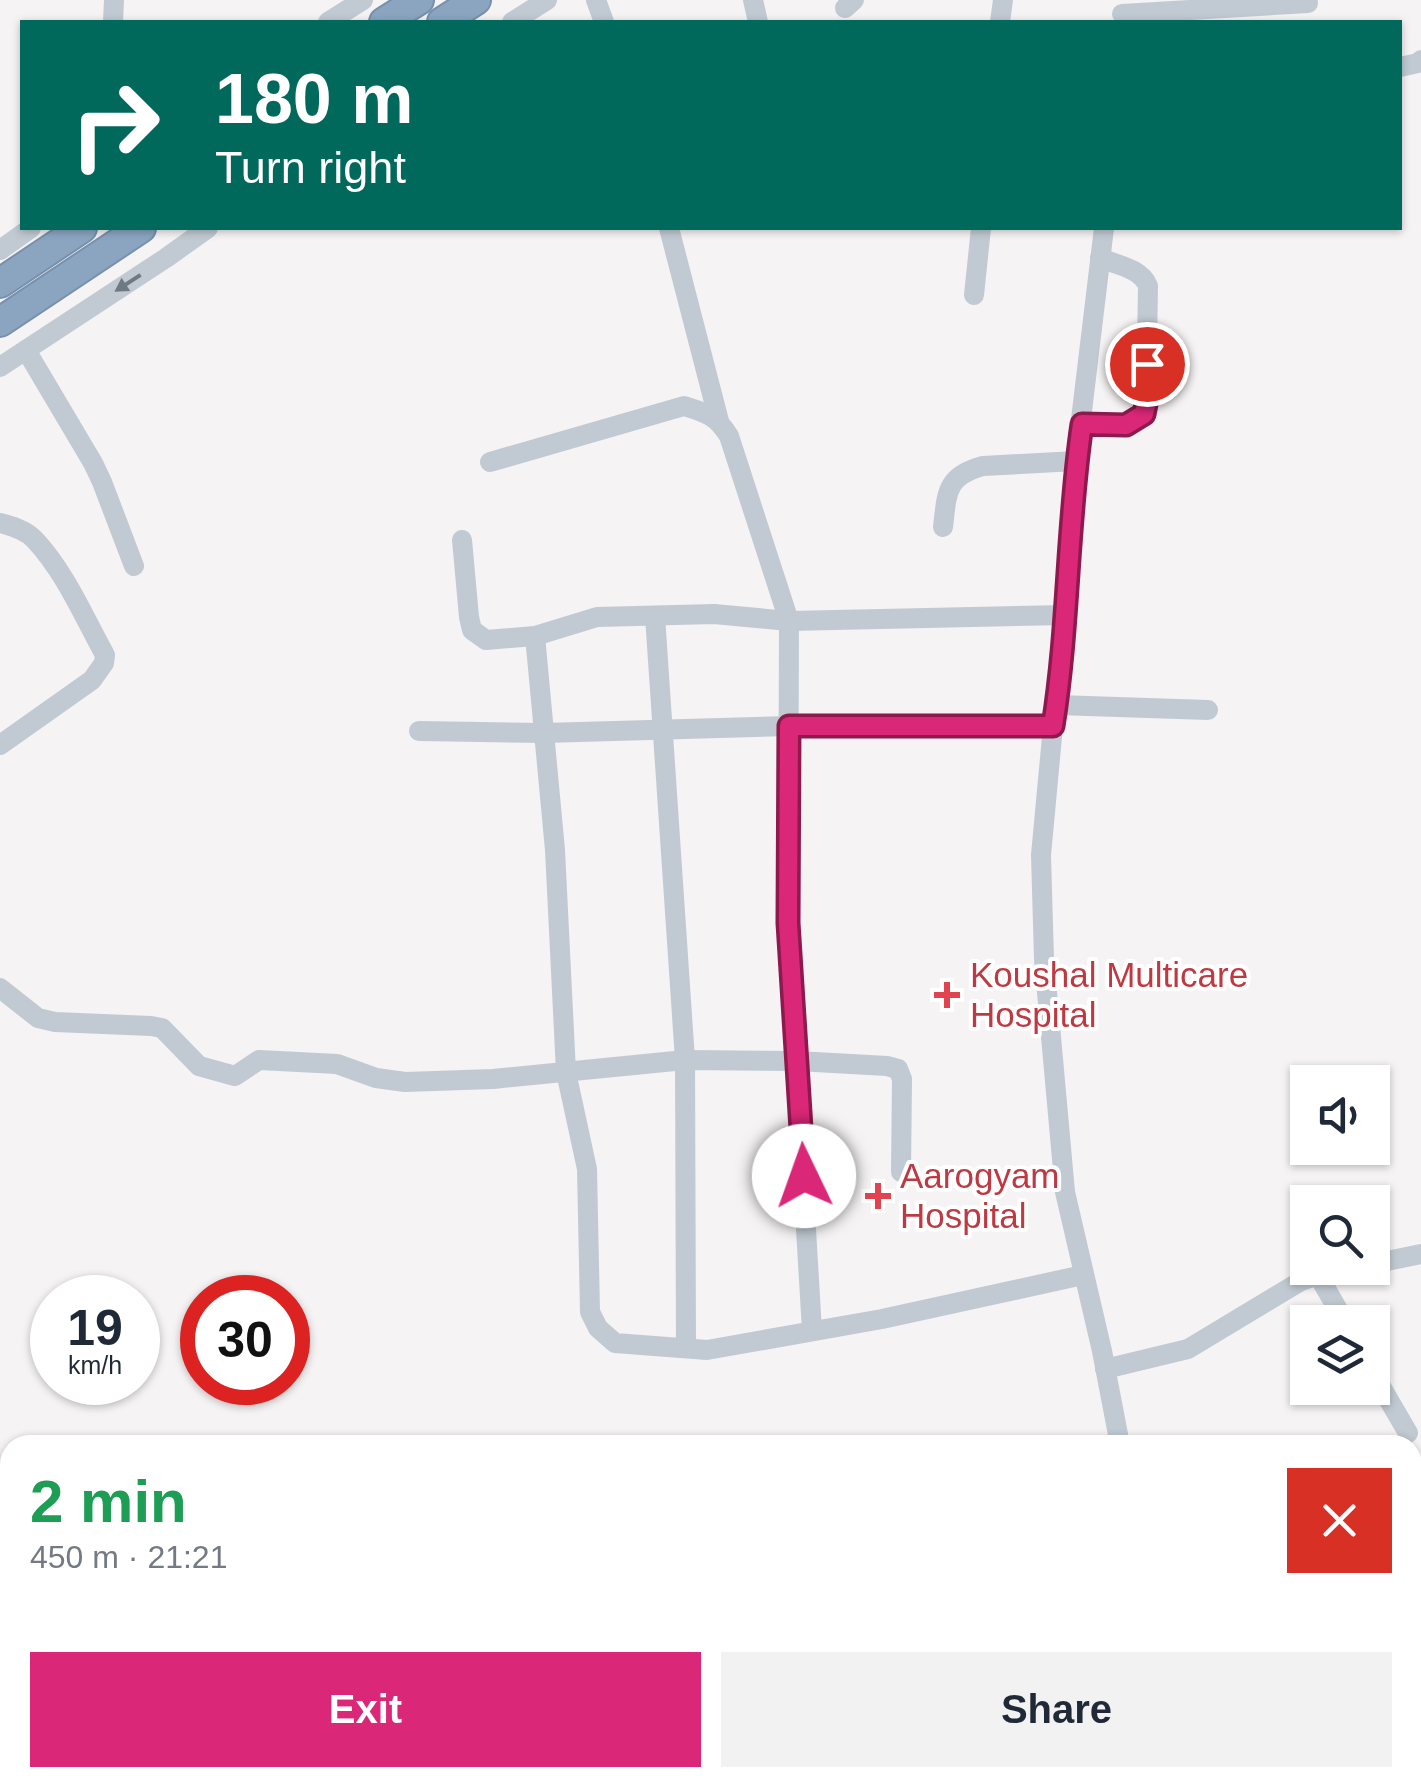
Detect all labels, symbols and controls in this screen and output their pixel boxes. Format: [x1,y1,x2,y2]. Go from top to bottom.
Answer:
icon: right [50,60,180,190]
text: 180 m [215,60,413,138]
text: Turn right [215,142,406,193]
one-way arrow [115,274,142,292]
pin [1105,322,1190,407]
icon: arrive [1120,337,1175,392]
place label: Koushal Multicare Hospital [970,955,1248,1034]
marker: Koushal Multicare Hospital [934,982,960,1008]
map controls [1290,1065,1390,1405]
button: sound [1290,1065,1390,1165]
position arrow [752,1124,856,1228]
place label: Aarogyam Hospital [900,1156,1060,1235]
marker: Aarogyam Hospital [865,1183,891,1209]
button: search [1290,1185,1390,1285]
speed limit sign: 30 [180,1275,310,1405]
text: 19 [67,1300,123,1356]
button: layers [1290,1305,1390,1405]
text: km/h [68,1351,122,1379]
text: 2 min [30,1468,187,1535]
button: close [1287,1468,1392,1573]
text: 450 m · 21:21 [30,1539,227,1575]
button: Exit [30,1652,701,1767]
button: Share [721,1652,1392,1767]

